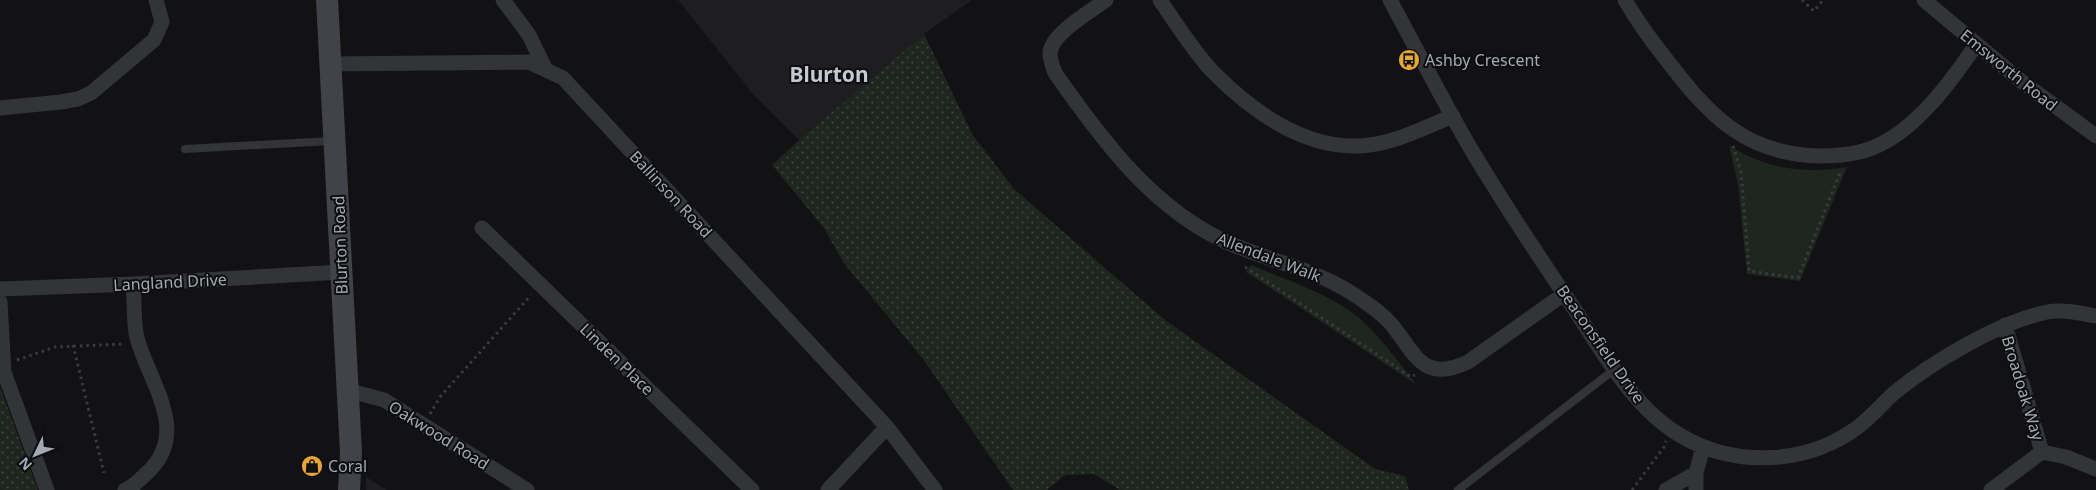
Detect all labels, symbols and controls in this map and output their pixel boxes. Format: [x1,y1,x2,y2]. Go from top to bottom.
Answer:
street label: Emsworth Road [1956,24,2062,116]
bus stop icon: Ashby Crescent [1397,48,1421,72]
place label: Ashby Crescent [1425,49,1540,71]
district label: Blurton [789,60,869,88]
street label: Ballinson Road [625,146,717,242]
street label: Blurton Road [327,195,353,295]
street label: Allendale Walk [1214,227,1325,287]
street label: Langland Drive [113,268,227,296]
street label: Beaconsfield Drive [1552,280,1650,408]
street label: Linden Place [575,318,659,400]
street label: Broadoak Way [1997,333,2050,444]
street label: Oakwood Road [385,395,493,475]
north arrow [10,430,60,480]
text: N [14,454,36,475]
shop icon: Coral [300,454,324,478]
place label: Coral [328,455,367,477]

